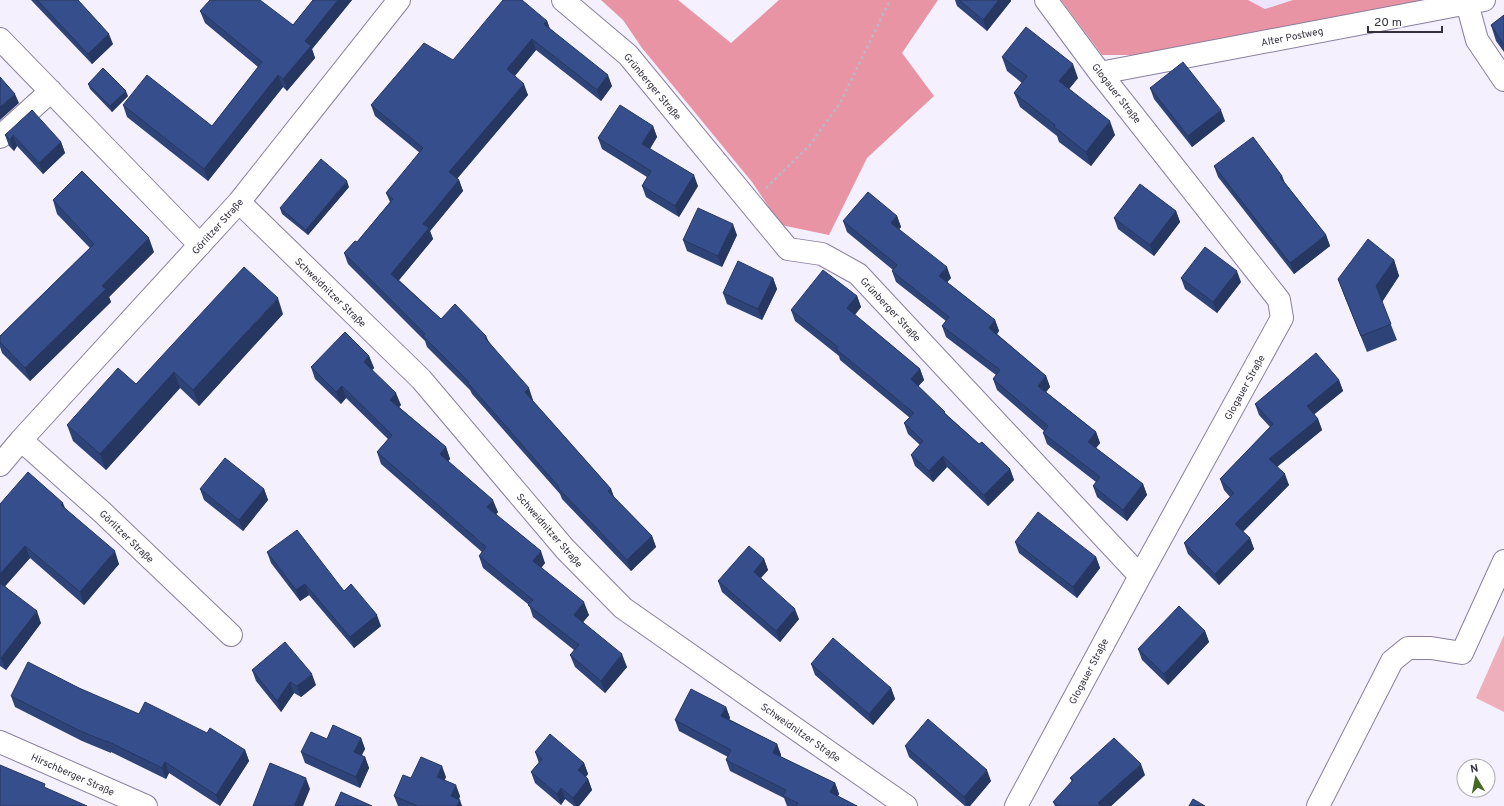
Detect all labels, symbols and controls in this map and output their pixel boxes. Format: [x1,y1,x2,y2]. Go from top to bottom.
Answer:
scale bar [1368,8,1442,34]
text: 20 m [1374,15,1402,31]
street label: Alter Postweg [1260,25,1324,50]
street label: Grünberger Straße [620,51,684,123]
street label: Glogauer Straße [1088,61,1143,127]
street label: Görlitzer Straße [190,196,247,258]
street label: Schweidnitzer Straße [291,256,368,331]
street label: Grünberger Straße [857,275,923,345]
street label: Glogauer Straße [1222,353,1269,423]
street label: Schweidnitzer Straße [513,491,585,571]
street label: Görlitzer Straße [96,508,156,566]
street label: Glogauer Straße [1067,637,1112,707]
street label: Schweidnitzer Straße [758,701,843,766]
street label: Hirschberger Straße [29,751,116,800]
north arrow [1456,758,1496,798]
text: N [1469,762,1480,777]

